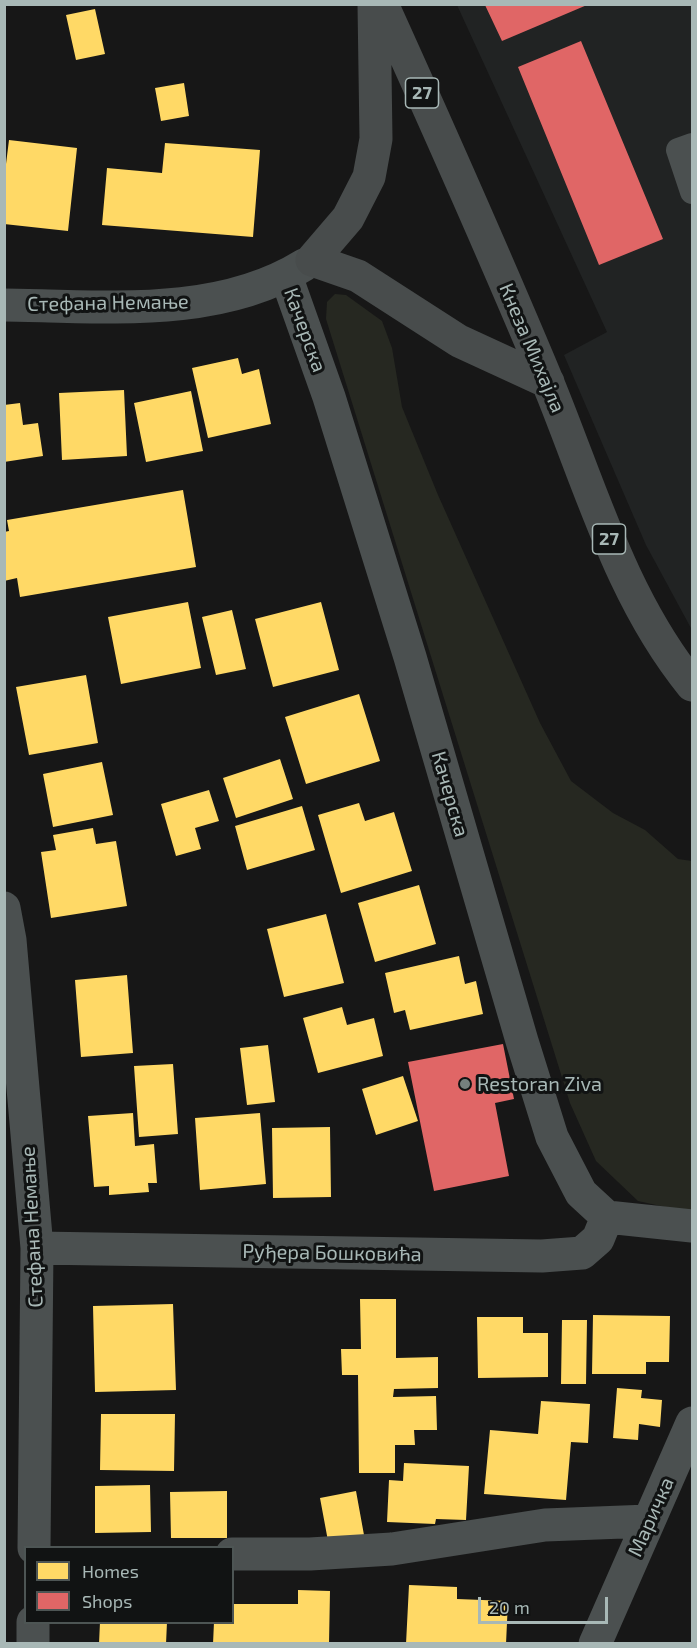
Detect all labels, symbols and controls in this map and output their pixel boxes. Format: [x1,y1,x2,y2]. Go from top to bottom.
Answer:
road number: 27 [406,78,438,108]
street label: Кнеза Михајла [494,280,570,416]
street label: Качерска [279,285,331,375]
street label: Стефана Немање [27,290,189,316]
road number: 27 [592,524,626,554]
street label: Качерска [426,749,474,839]
place label: Restoran Ziva [477,1072,602,1096]
marker: Restoran Ziva [458,1077,472,1091]
street label: Стефана Немање [16,1146,48,1308]
street label: Руђера Бошковића [242,1239,422,1267]
street label: Маричка [623,1474,679,1560]
legend [24,1546,234,1624]
text: Homes [82,1560,139,1582]
scale bar [481,1585,612,1623]
text: Shops [82,1590,132,1612]
text: 20 m [489,1596,530,1618]

